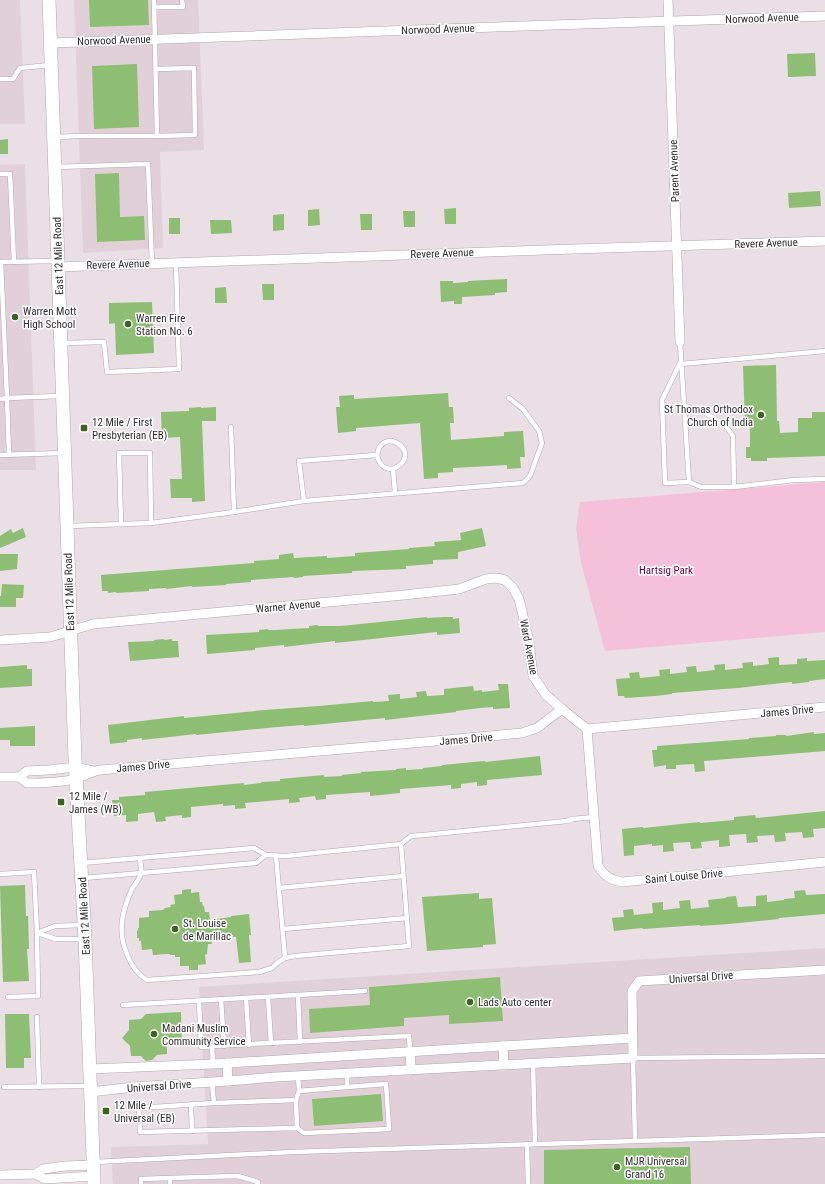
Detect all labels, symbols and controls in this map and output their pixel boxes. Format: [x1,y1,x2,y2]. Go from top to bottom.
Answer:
street label: Norwood Avenue [725,11,799,26]
street label: Norwood Avenue [401,22,475,37]
street label: Norwood Avenue [77,33,151,48]
street label: Parent Avenue [667,140,682,202]
street label: East 12 Mile Road [51,217,66,295]
street label: Revere Avenue [734,236,798,251]
street label: Revere Avenue [410,246,474,261]
street label: Revere Avenue [86,257,150,272]
place label: Warren Mott High School [23,305,76,331]
marker: Warren Mott High School [10,312,20,322]
place label: Warren Fire Station No. 6 [136,312,193,338]
marker: Warren Fire Station No. 6 [123,319,133,329]
place label: St Thomas Orthodox Church of India [664,403,753,429]
marker: St Thomas Orthodox Church of India [756,410,766,420]
place label: 12 Mile / First Presbyterian (EB) [92,416,167,442]
marker: 12 Mile / First Presbyterian (EB) [79,423,89,433]
street label: East 12 Mile Road [62,553,77,631]
park label: Hartsig Park [639,564,693,577]
street label: Warner Avenue [255,597,321,616]
street label: Ward Avenue [517,618,540,676]
street label: James Drive [760,703,814,720]
street label: James Drive [439,731,493,748]
street label: James Drive [116,758,170,775]
place label: 12 Mile / James (WB) [69,790,122,816]
marker: 12 Mile / James (WB) [56,797,66,807]
street label: Saint Louise Drive [645,867,723,886]
street label: East 12 Mile Road [76,877,93,955]
place label: St. Louise de Marillac [183,917,231,943]
marker: St. Louise de Marillac [170,924,180,934]
street label: Universal Drive [668,969,734,986]
place label: Lads Auto center [478,996,552,1009]
marker: Lads Auto center [465,997,475,1007]
place label: Madani Muslim Community Service [162,1022,246,1048]
marker: Madani Muslim Community Service [149,1029,159,1039]
street label: Universal Drive [126,1078,192,1095]
place label: 12 Mile / Universal (EB) [114,1099,175,1125]
marker: 12 Mile / Universal (EB) [101,1106,111,1116]
place label: MJR Universal Grand 16 [625,1155,687,1181]
marker: MJR Universal Grand 16 [612,1162,622,1172]

